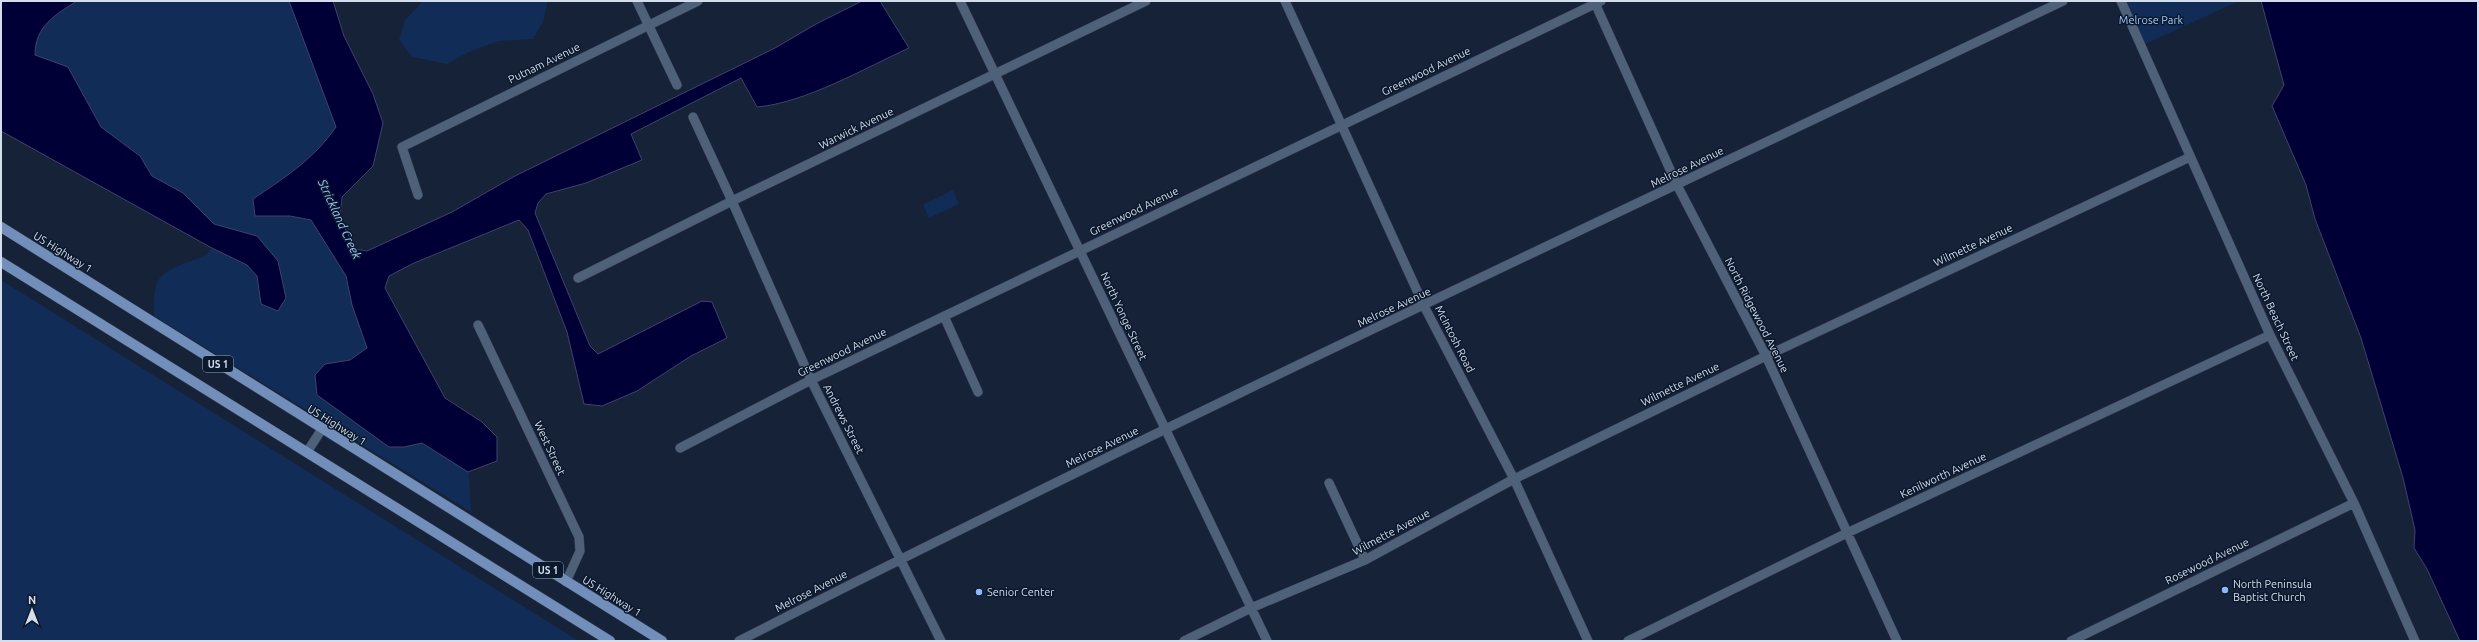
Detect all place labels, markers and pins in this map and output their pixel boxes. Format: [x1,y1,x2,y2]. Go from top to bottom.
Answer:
place label: North Peninsula Baptist Church [2233,578,2312,603]
marker: North Peninsula Baptist Church [2220,585,2230,595]
place label: Senior Center [987,586,1055,598]
marker: Senior Center [974,587,984,597]

